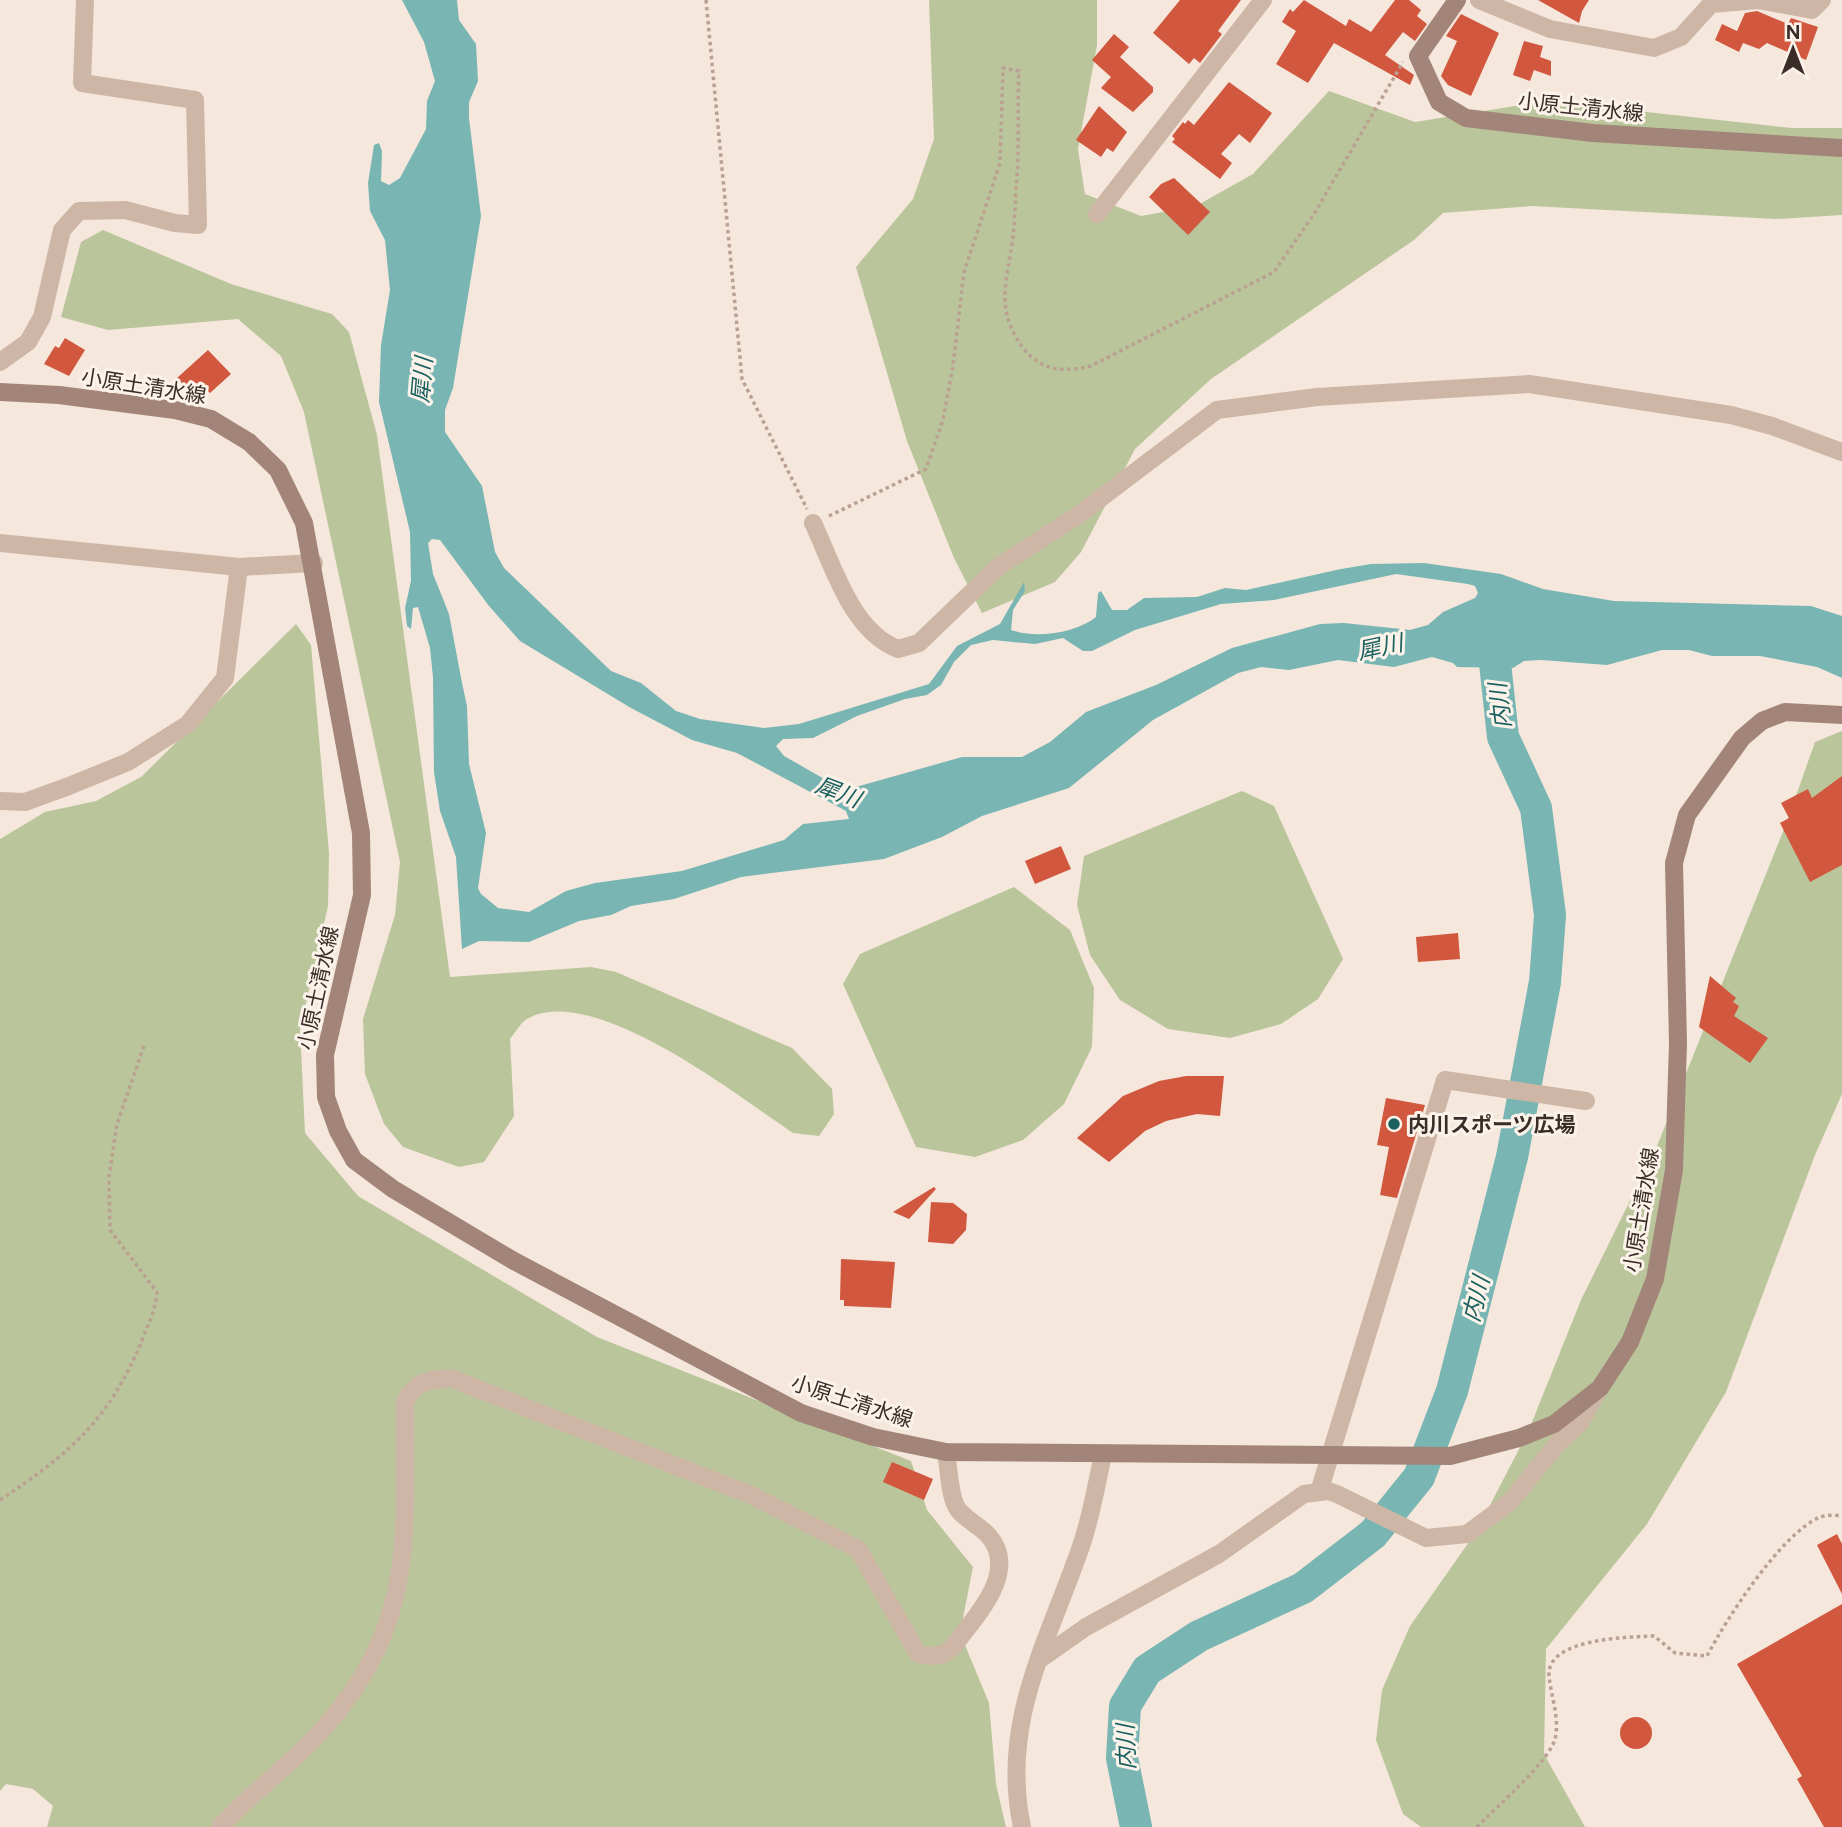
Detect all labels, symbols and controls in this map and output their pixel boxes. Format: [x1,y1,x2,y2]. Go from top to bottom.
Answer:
north arrow [1758,14,1828,84]
text: N [1786,21,1800,44]
street label: 小原土清水線 [1517,88,1645,126]
water label: 犀川 [406,353,438,404]
street label: 小原土清水線 [80,364,208,408]
water label: 犀川 [1355,628,1408,665]
water label: 内川 [1483,678,1517,731]
water label: 犀川 [812,771,867,814]
street label: 小原土清水線 [293,924,343,1052]
place label: 内川スポーツ広場 [1408,1112,1576,1137]
marker: 内川スポーツ広場 [1386,1116,1402,1132]
street label: 小原土清水線 [1619,1146,1663,1274]
water label: 内川 [1457,1270,1496,1325]
street label: 小原土清水線 [788,1370,916,1432]
water label: 内川 [1111,1721,1141,1770]

